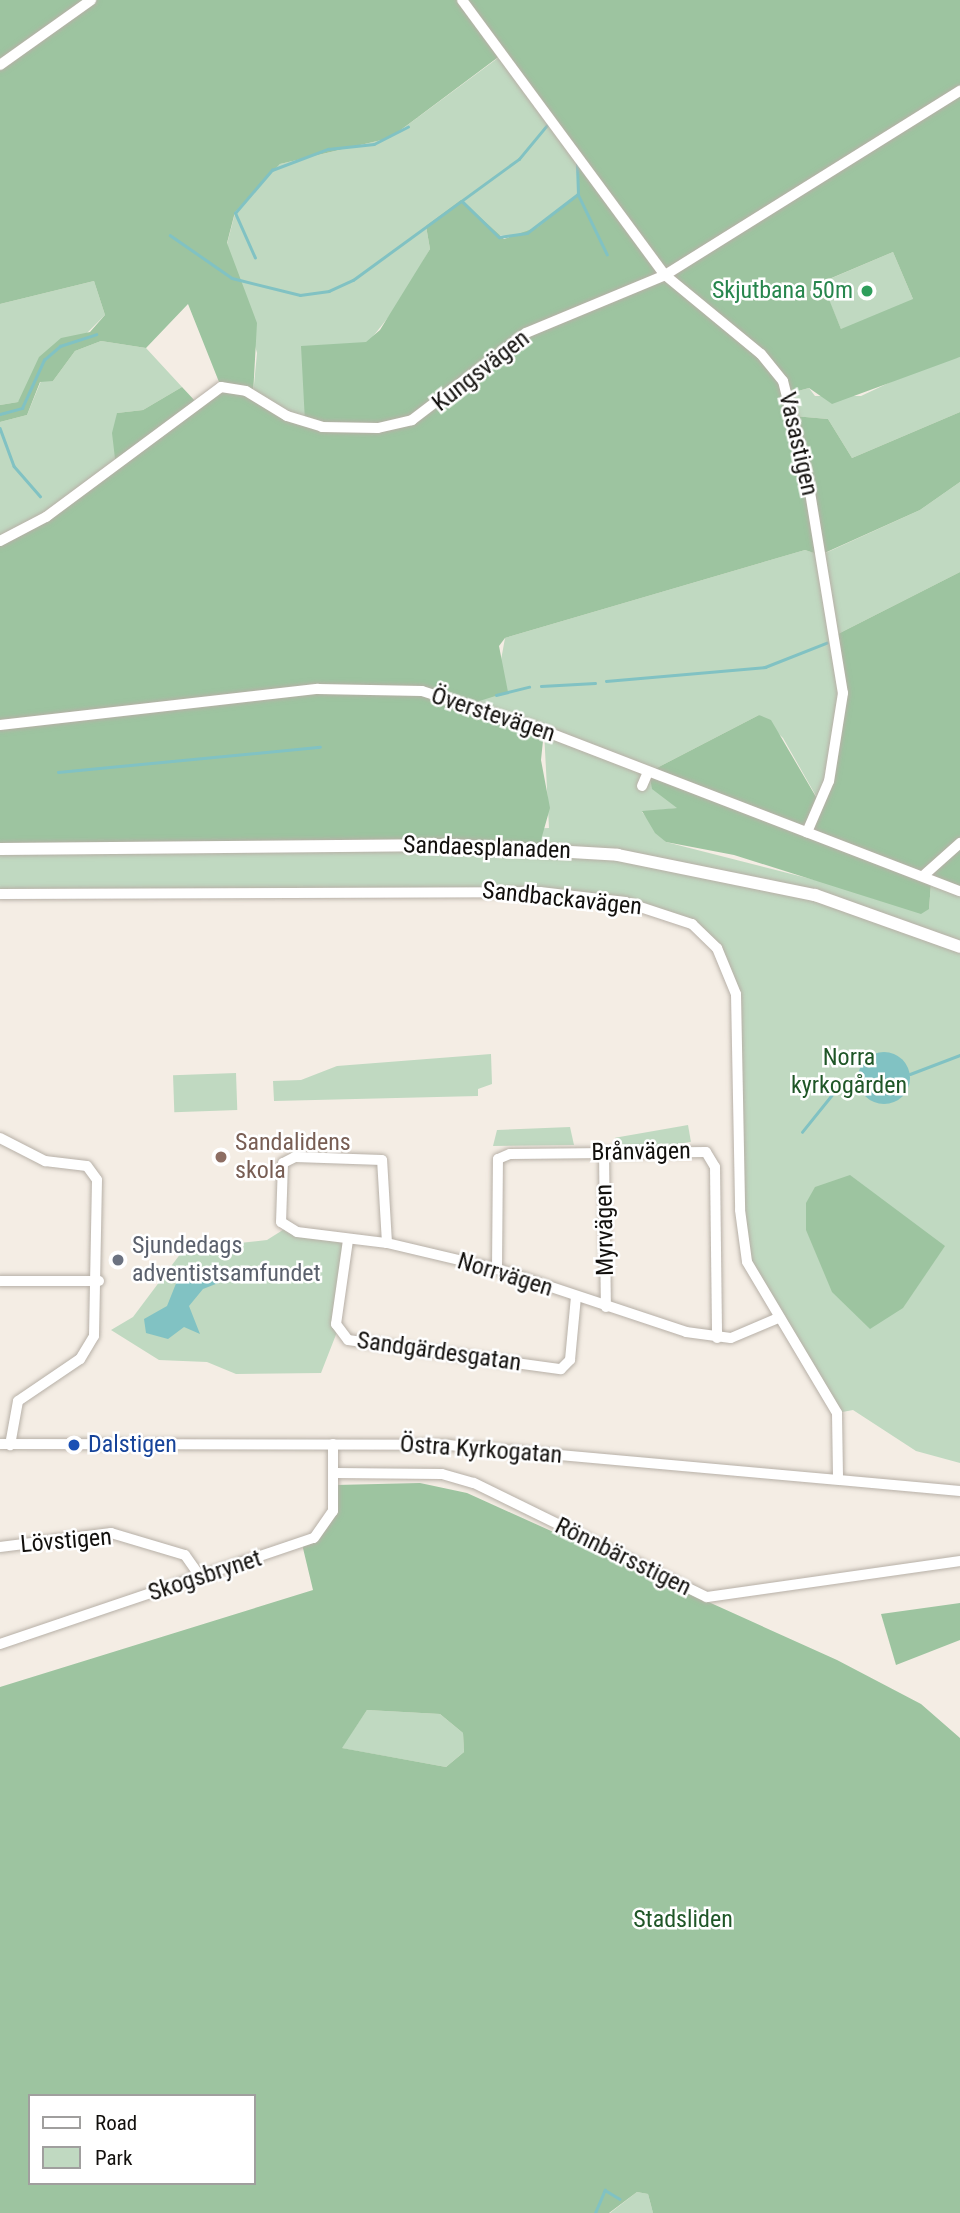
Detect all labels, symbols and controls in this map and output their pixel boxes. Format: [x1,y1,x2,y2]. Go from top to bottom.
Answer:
place label: Skjutbana 50m [712,277,853,305]
marker: Skjutbana 50m [859,283,875,299]
street label: Kungsvägen [427,324,535,418]
street label: Vasastigen [772,390,824,498]
street label: Överstevägen [427,681,559,749]
street label: Sandaesplanaden [403,831,571,865]
street label: Sandbackavägen [481,876,643,922]
park label: Norra kyrkogården [791,1044,907,1100]
place label: Sandalidens skola [235,1129,351,1185]
street label: Brånvägen [591,1137,691,1167]
marker: Sandalidens skola [213,1149,229,1165]
street label: Myrvägen [590,1184,620,1276]
place label: Sjundedags adventistsamfundet [132,1232,321,1288]
street label: Norrvägen [454,1247,556,1303]
marker: Sjundedags adventistsamfundet [110,1252,126,1268]
street label: Sandgärdesgatan [355,1326,523,1378]
street label: Östra Kyrkogatan [399,1430,563,1470]
place label: Dalstigen [88,1431,177,1459]
marker: Dalstigen [66,1437,82,1453]
street label: Rönnbärsstigen [550,1512,696,1602]
street label: Lövstigen [19,1523,113,1559]
street label: Skogsbrynet [145,1544,265,1608]
park label: Stadsliden [633,1906,733,1934]
legend [28,2094,256,2185]
text: Road [95,2111,137,2135]
text: Park [95,2146,132,2170]

